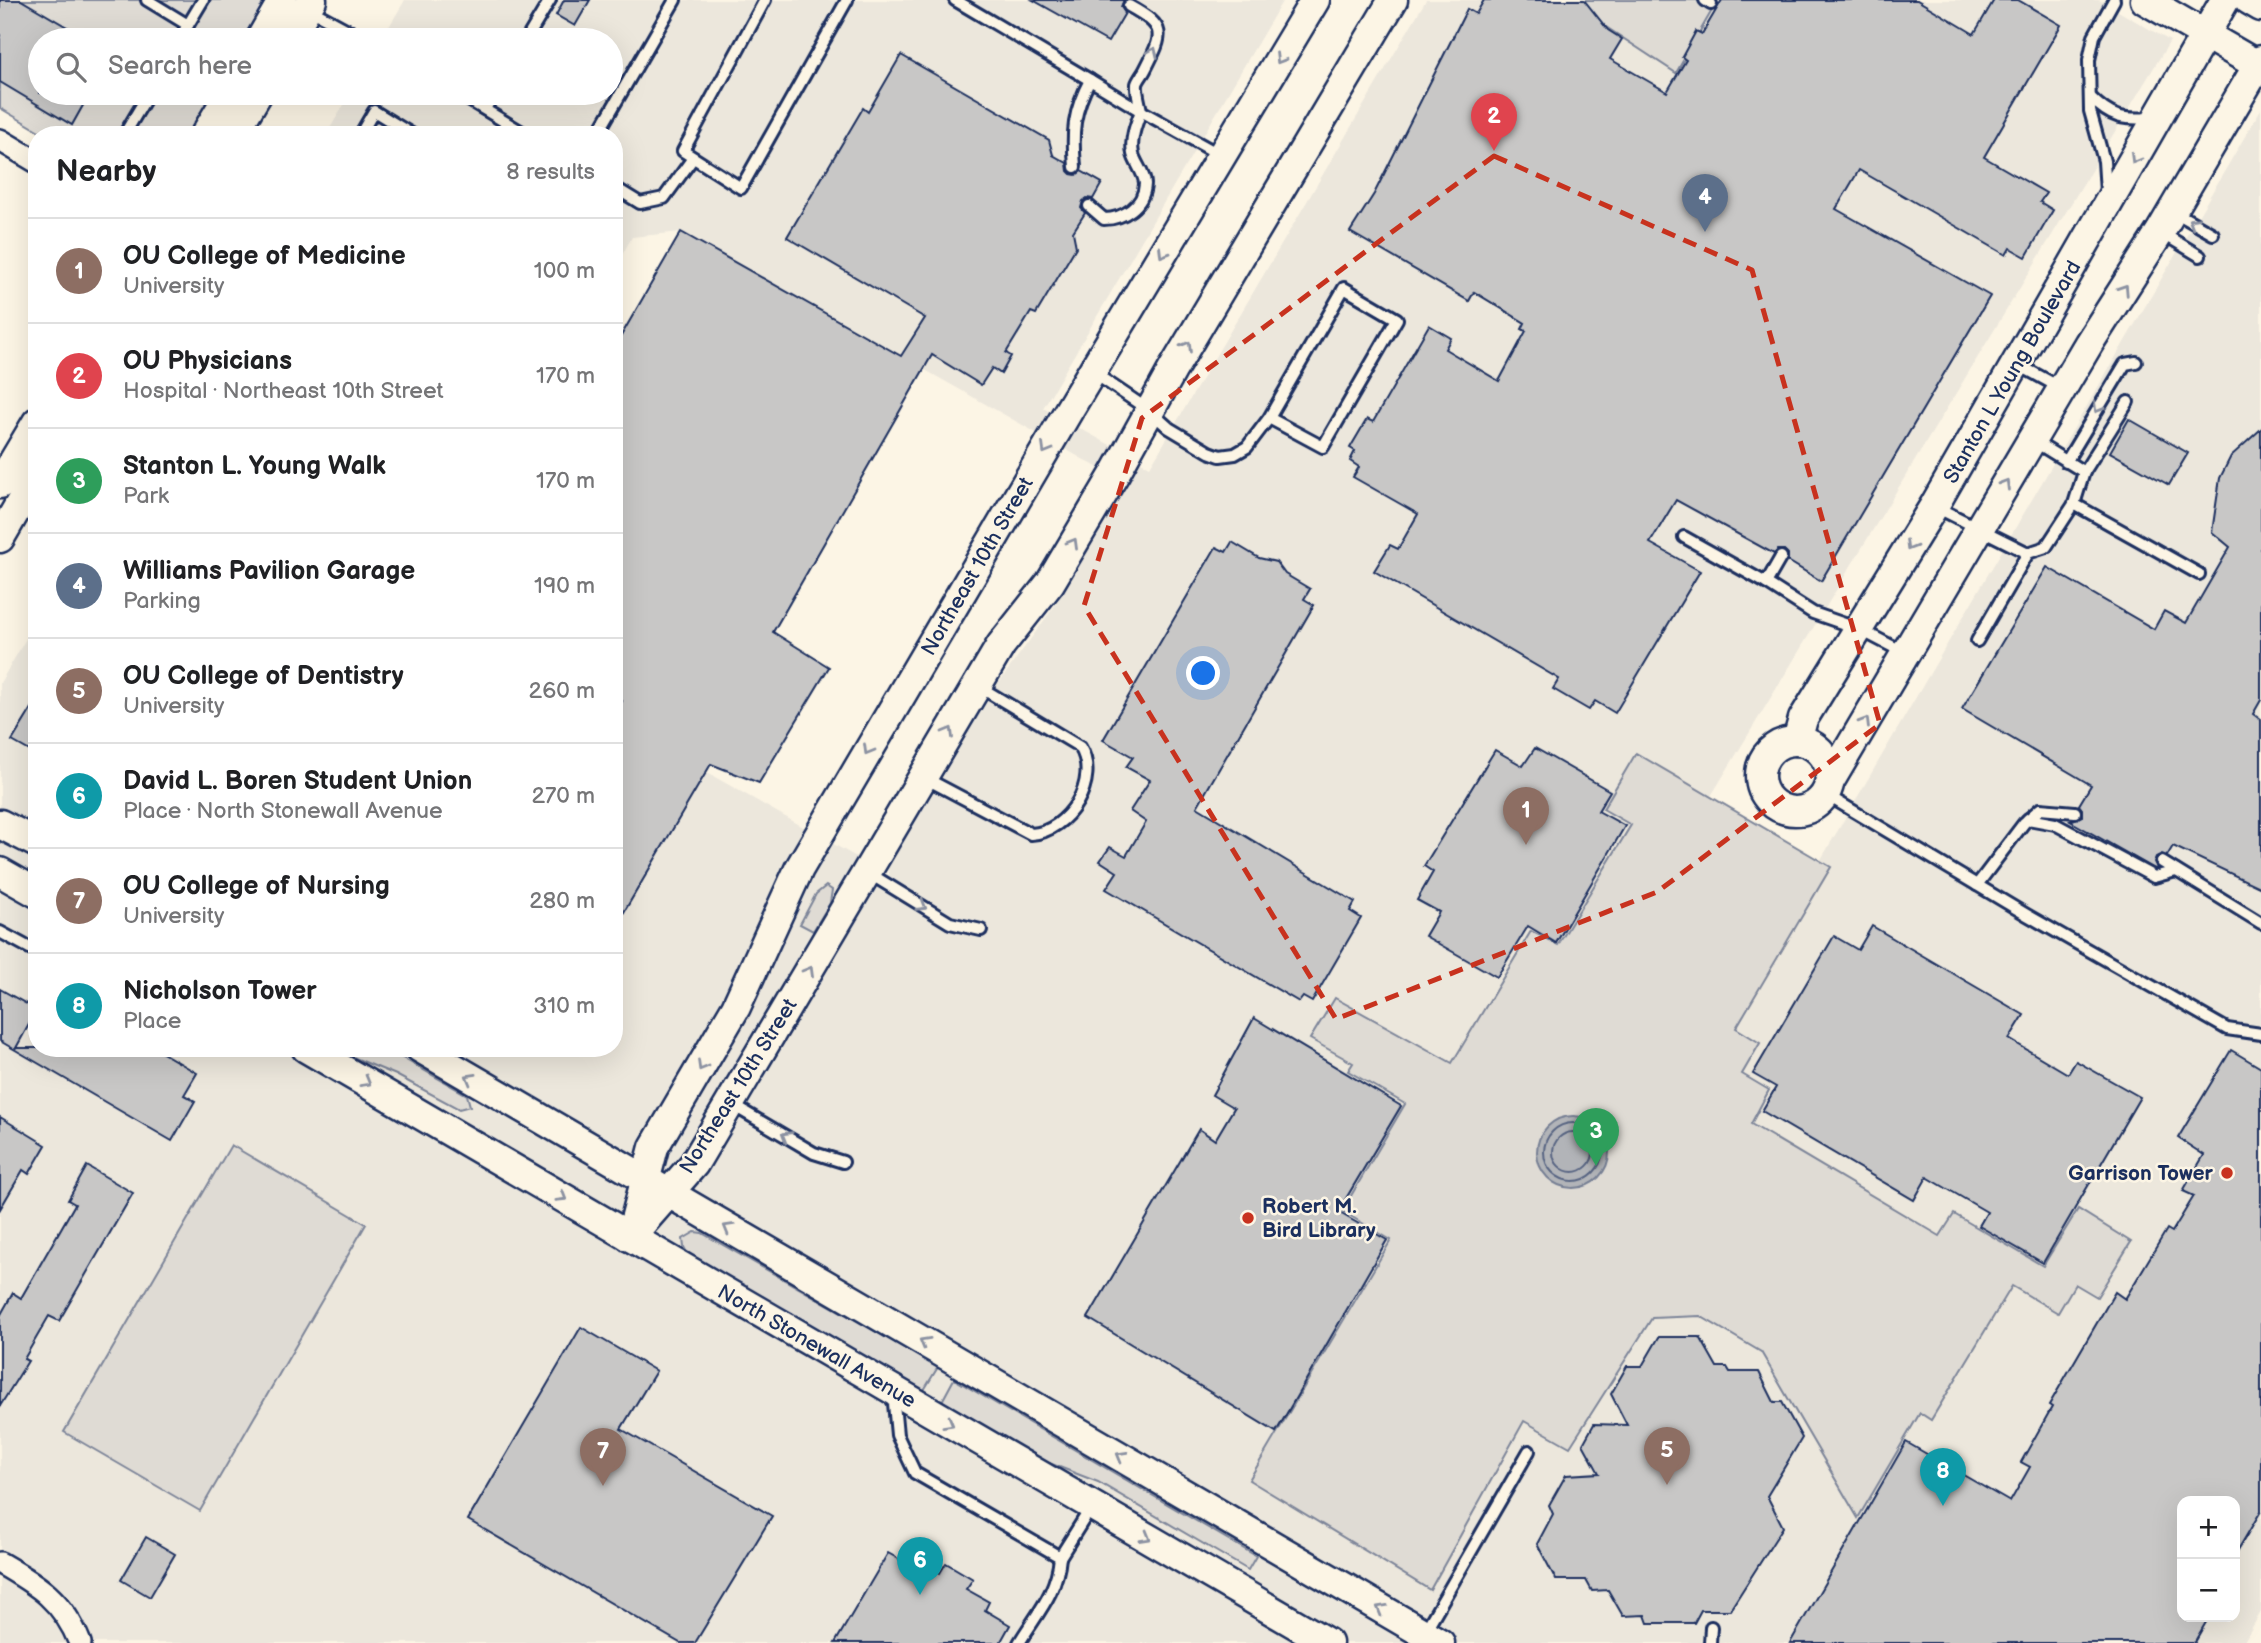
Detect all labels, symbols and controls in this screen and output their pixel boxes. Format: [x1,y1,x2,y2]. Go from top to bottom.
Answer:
search box [28,28,623,105]
one-way arrow [1145,47,1159,59]
icon: search [52,48,90,86]
text: Search here [108,51,252,82]
one-way arrow [1275,51,1288,64]
pin: 2 [1471,93,1517,151]
one-way arrow [2130,151,2143,164]
text: Nearby [56,154,156,190]
text: 8 results [506,158,595,186]
pin: 4 [1682,174,1728,232]
one-way arrow [2187,217,2200,230]
text: OU College of Medicine [123,241,406,272]
one-way arrow [1158,246,1171,259]
street label: Stanton L Young Boulevard [1938,256,2087,488]
text: 1 [74,257,84,285]
text: 100 m [534,257,595,285]
text: University [123,272,224,300]
one-way arrow [2115,284,2128,297]
one-way arrow [1179,340,1192,353]
text: OU Physicians [123,346,292,377]
text: 2 [72,362,86,390]
text: 170 m [536,362,595,390]
text: Hospital · Northeast 10th Street [123,377,444,405]
one-way arrow [2094,401,2107,414]
one-way arrow [1041,441,1054,454]
text: Stanton L. Young Walk [123,451,386,482]
text: 3 [72,467,86,495]
text: 170 m [536,467,595,495]
street label: Northeast 10th Street [916,472,1039,660]
one-way arrow [1997,478,2010,491]
text: Park [123,482,169,510]
one-way arrow [1065,537,1078,550]
one-way arrow [1905,538,1918,551]
text: Williams Pavilion Garage [123,556,415,587]
text: 4 [72,572,86,600]
text: 190 m [534,572,595,600]
text: Parking [123,587,201,615]
your location [1186,656,1220,690]
text: OU College of Dentistry [123,661,404,692]
text: 5 [72,677,86,705]
text: 260 m [529,677,595,705]
text: University [123,692,224,720]
one-way arrow [1857,716,1870,729]
one-way arrow [941,727,954,740]
one-way arrow [864,743,877,756]
text: David L. Boren Student Union [123,766,472,797]
text: 6 [72,782,86,810]
text: 270 m [531,782,595,810]
pin: 1 [1503,787,1549,845]
text: Place · North Stonewall Avenue [123,797,443,825]
text: OU College of Nursing [123,871,390,902]
text: 7 [73,887,85,915]
text: 280 m [529,887,595,915]
one-way arrow [914,898,927,911]
text: University [123,902,224,930]
one-way arrow [801,965,814,978]
text: Nicholson Tower [123,976,317,1007]
text: 8 [72,992,86,1020]
text: 310 m [533,992,595,1020]
street label: Northeast 10th Street [674,994,803,1179]
text: Place [123,1007,181,1035]
one-way arrow [697,1058,710,1071]
one-way arrow [465,1073,478,1086]
one-way arrow [358,1074,371,1087]
pin: 3 [1573,1108,1619,1166]
one-way arrow [780,1131,793,1144]
place label: Garrison Tower [2068,1161,2214,1186]
marker: Garrison Tower [2219,1165,2235,1181]
one-way arrow [555,1188,568,1201]
place label: Robert M. Bird Library [1262,1194,1376,1243]
marker: Robert M. Bird Library [1240,1210,1256,1226]
one-way arrow [722,1223,735,1236]
street label: North Stonewall Avenue [713,1279,920,1413]
one-way arrow [919,1337,932,1350]
one-way arrow [941,1414,954,1427]
pin: 5 [1644,1427,1690,1485]
pin: 7 [580,1428,626,1486]
pin: 8 [1920,1448,1966,1506]
one-way arrow [1116,1451,1129,1464]
map controls [2177,1496,2240,1622]
button: + [2177,1496,2240,1559]
one-way arrow [1138,1529,1151,1542]
pin: 6 [897,1537,943,1595]
button: − [2177,1559,2240,1622]
one-way arrow [1375,1604,1388,1617]

